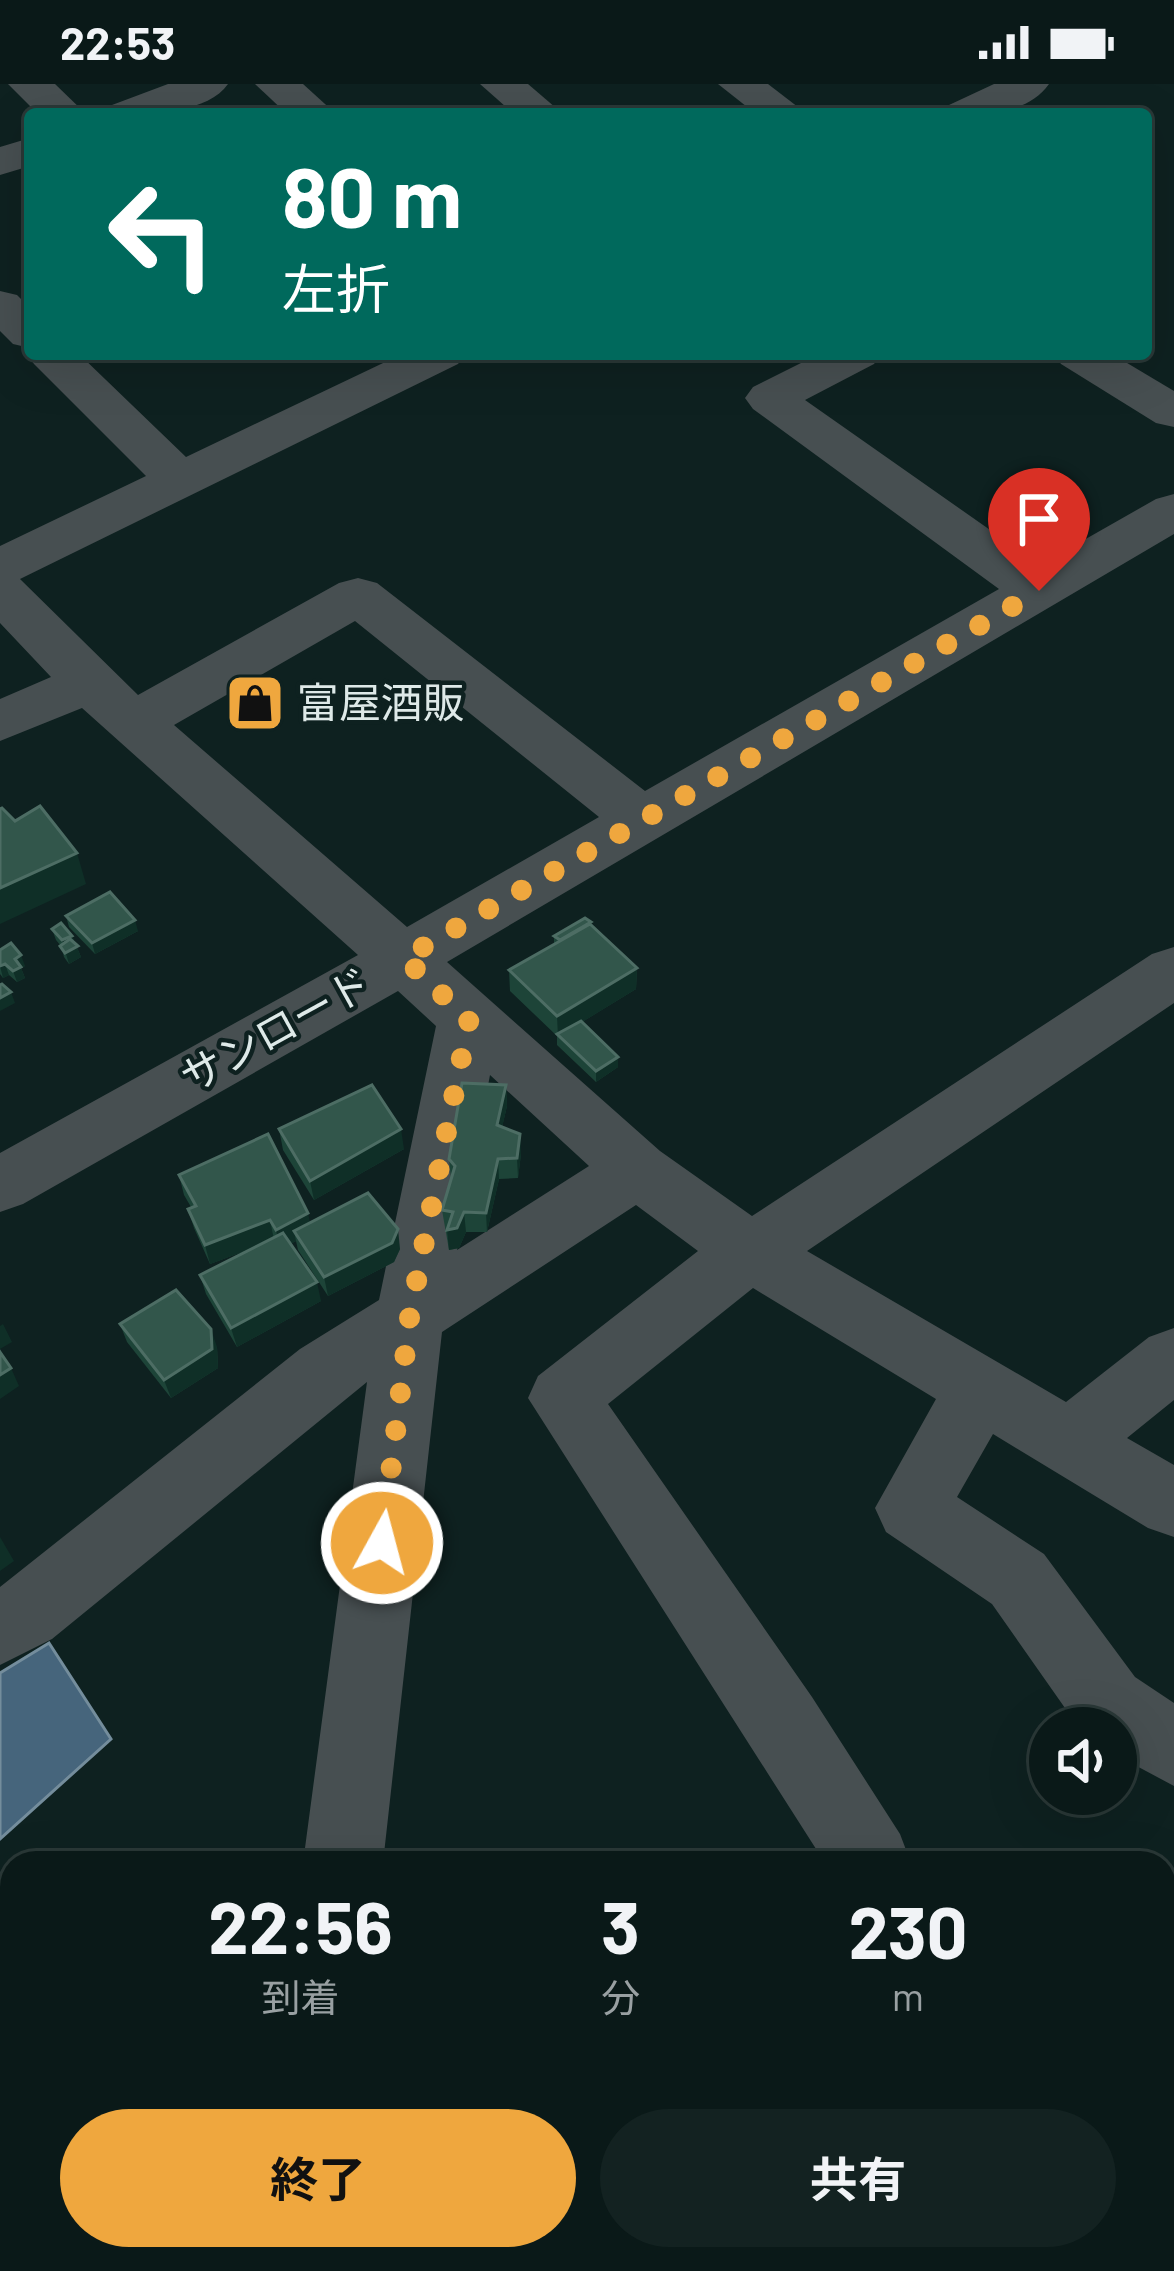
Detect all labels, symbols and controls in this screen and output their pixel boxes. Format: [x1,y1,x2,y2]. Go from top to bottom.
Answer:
text: 22:53 [60,15,175,69]
text: 80 m [282,144,462,245]
icon: left [84,156,240,312]
text: 左折 [282,255,390,320]
pin [988,468,1090,591]
icon: arrive [1006,486,1072,552]
shop icon: 富屋酒販 [224,672,286,734]
place label: 富屋酒販 [297,676,465,726]
street label: サンロード [171,955,379,1101]
position arrow [319,1480,445,1606]
map controls [1029,1707,1137,1815]
button: sound [1029,1707,1137,1815]
text: 22:56 [208,1882,393,1968]
text: 3 [601,1882,640,1968]
text: 230 [848,1887,968,1973]
text: m [892,1972,924,2019]
text: 到着 [262,1973,340,2020]
text: 分 [601,1973,640,2020]
button: 終了 [60,2109,576,2247]
button: 共有 [600,2109,1116,2247]

